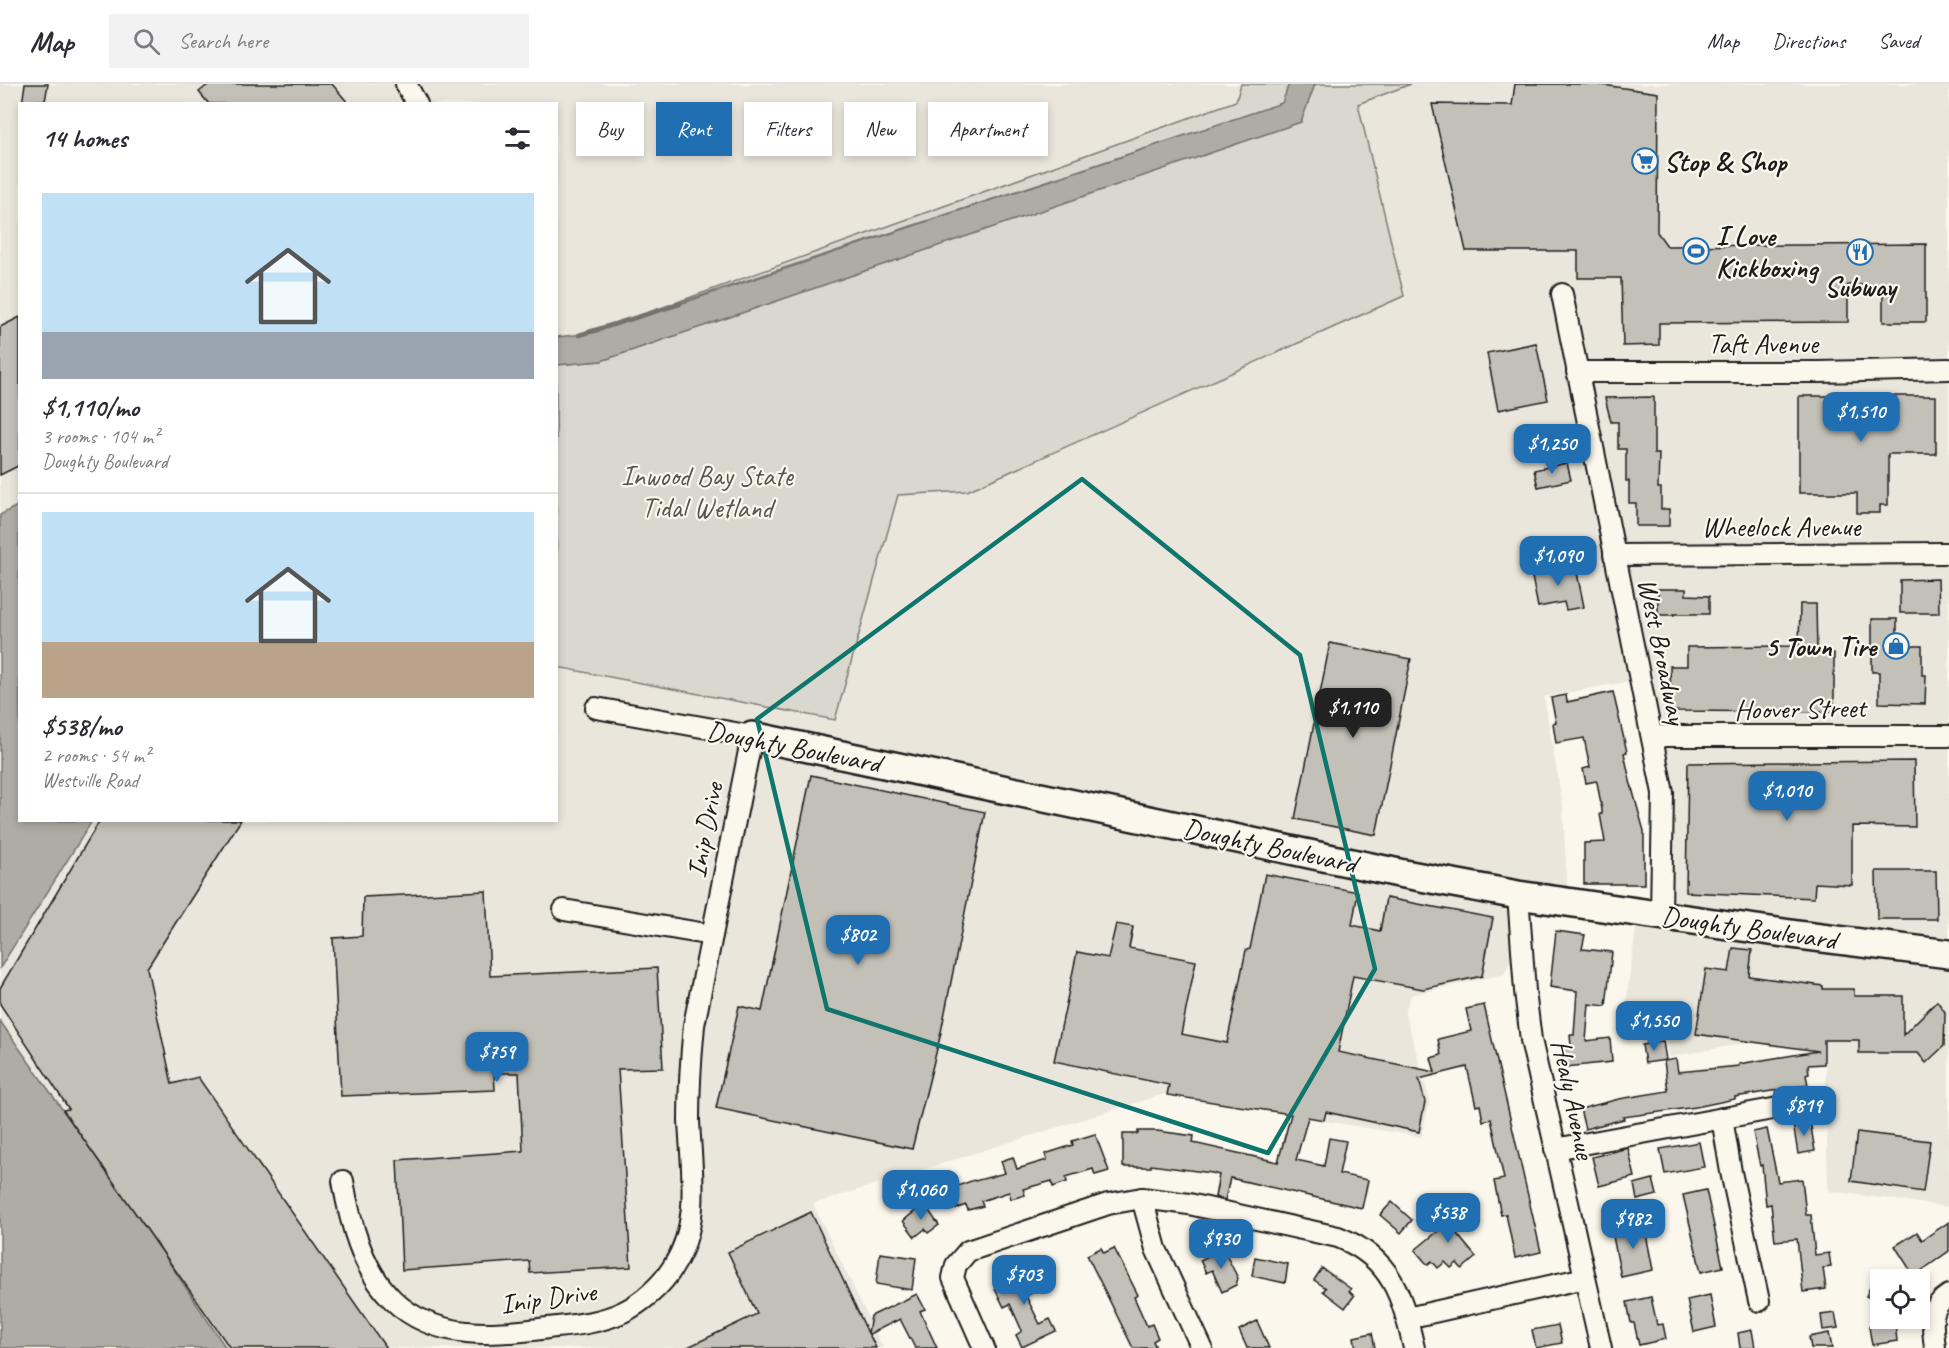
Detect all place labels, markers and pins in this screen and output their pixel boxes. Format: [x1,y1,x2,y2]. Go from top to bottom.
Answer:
place label: Stop & Shop [1664,144,1789,179]
supermarket icon: Stop & Shop [1630,146,1660,176]
place label: I Love Kickboxing [1716,218,1820,285]
sports icon: I Love Kickboxing [1681,236,1711,266]
restaurant icon: Subway [1845,237,1875,267]
place label: Subway [1824,269,1899,304]
pin: $1,510 [1812,392,1910,443]
pin: $1,250 [1503,424,1601,475]
pin: $1,090 [1509,536,1607,587]
place label: 5 Town Tire [1765,629,1879,664]
shop icon: 5 Town Tire [1881,631,1911,661]
pin: $1,110 [1304,688,1402,739]
pin: $1,010 [1738,771,1836,822]
pin: $802 [822,915,894,966]
pin: $1,550 [1605,1001,1703,1052]
pin: $759 [461,1032,533,1083]
pin: $819 [1768,1086,1840,1137]
pin: $1,060 [872,1170,970,1221]
pin: $538 [1412,1193,1484,1244]
pin: $982 [1597,1199,1669,1250]
pin: $930 [1185,1219,1257,1270]
pin: $703 [988,1255,1060,1306]

